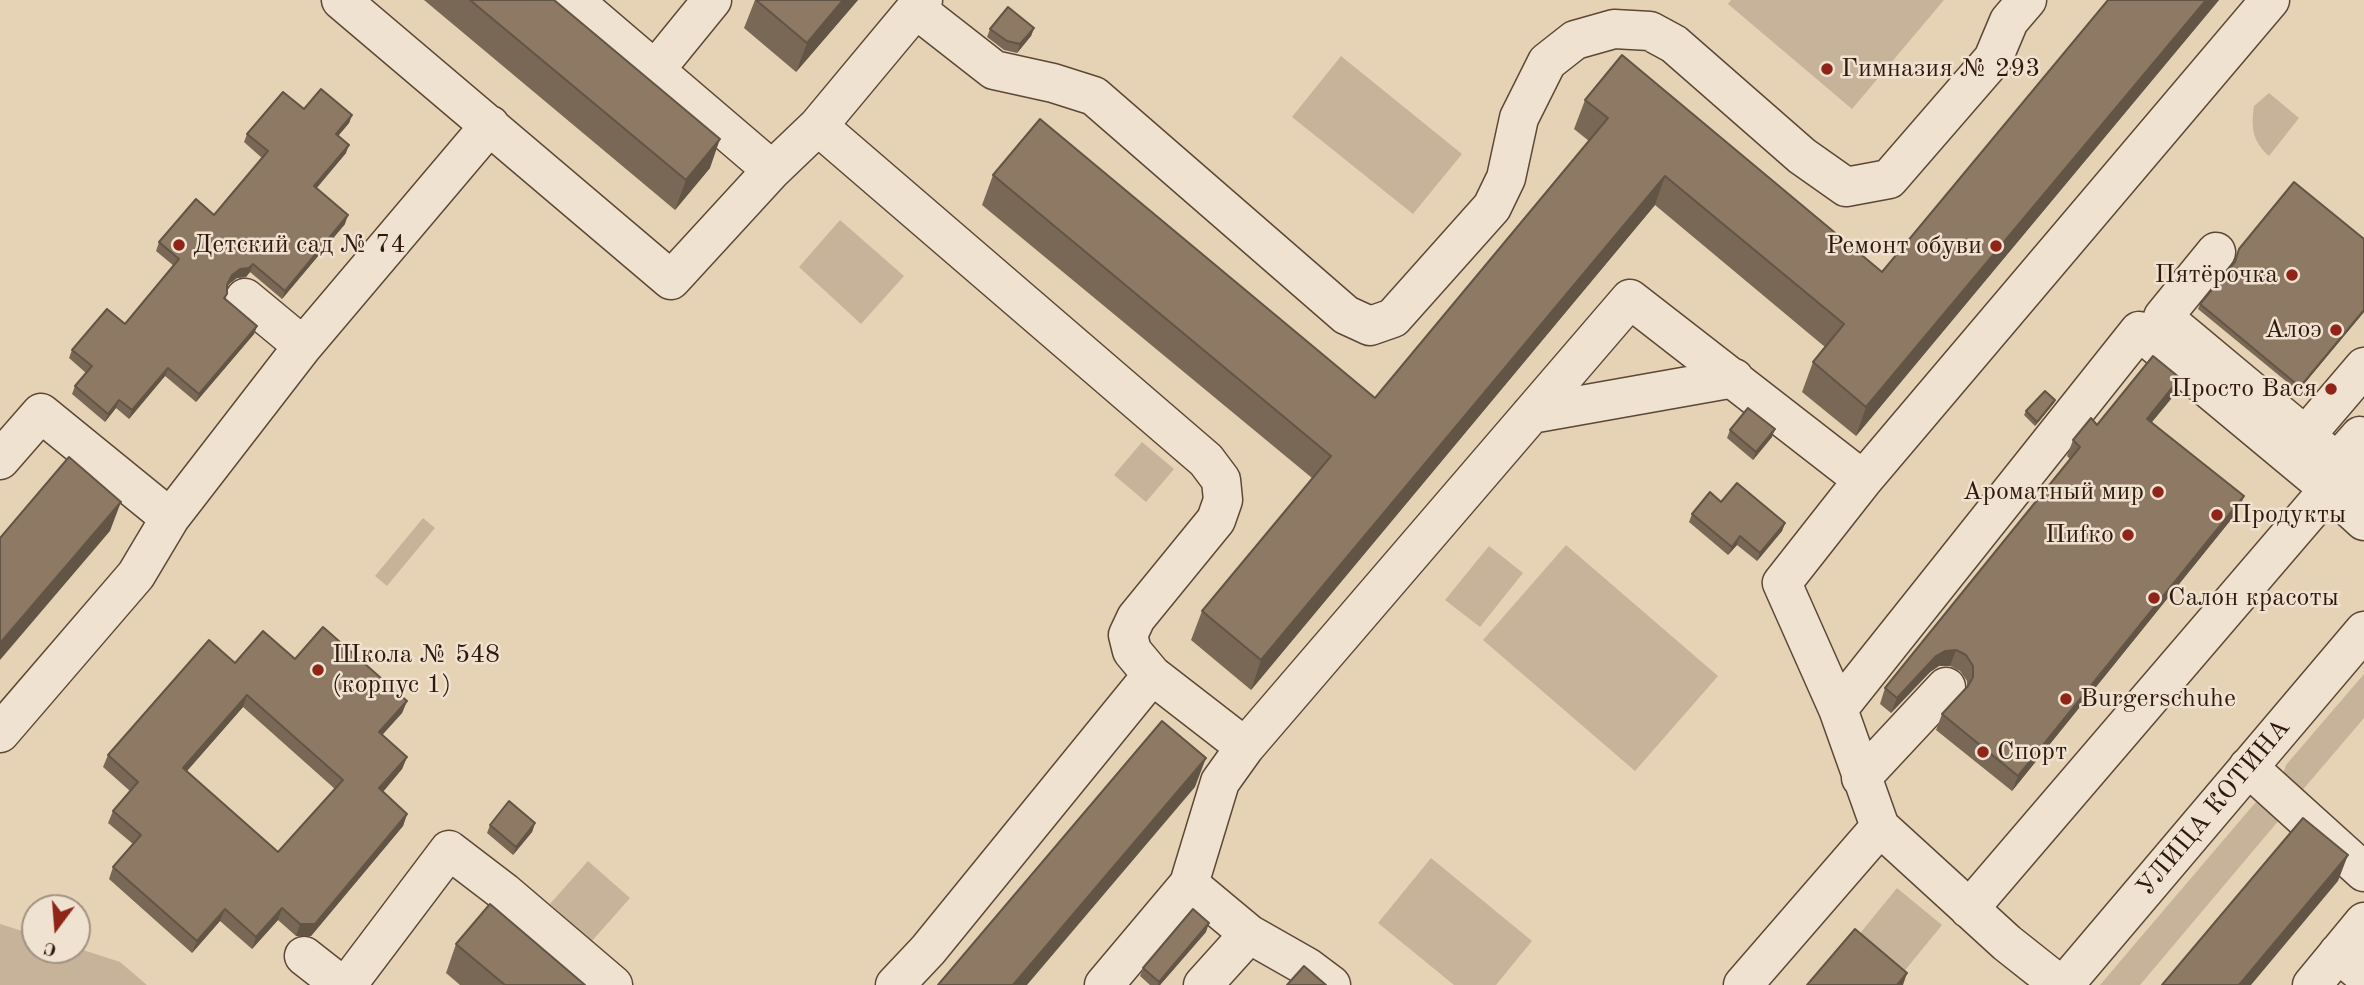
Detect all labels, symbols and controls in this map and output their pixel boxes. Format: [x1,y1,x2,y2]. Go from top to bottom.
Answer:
place label: Гимназия № 293 [1841,53,2040,85]
marker: Гимназия № 293 [1819,61,1835,77]
place label: Детский сад № 74 [193,229,406,261]
place label: Ремонт обуви [1826,230,1982,262]
marker: Детский сад № 74 [171,237,187,253]
marker: Ремонт обуви [1988,238,2004,254]
place label: Пятёрочка [2155,259,2278,291]
marker: Пятёрочка [2284,267,2300,283]
place label: Алоэ [2264,314,2322,346]
marker: Алоэ [2328,322,2344,338]
place label: Просто Вася [2171,373,2317,405]
marker: Просто Вася [2323,381,2339,397]
place label: Ароматный мир [1963,476,2144,508]
marker: Ароматный мир [2150,484,2166,500]
place label: Продукты [2231,499,2346,531]
marker: Продукты [2209,507,2225,523]
place label: Пиfко [2045,519,2114,551]
marker: Пиfко [2120,527,2136,543]
place label: Салон красоты [2168,582,2339,614]
marker: Салон красоты [2146,590,2162,606]
place label: Школа № 548 (корпус 1) [332,639,500,700]
marker: Школа № 548 (корпус 1) [310,662,326,678]
place label: Burgerschuhe [2080,683,2236,715]
marker: Burgerschuhe [2058,691,2074,707]
street label: УЛИЦА КОТИНА [2131,713,2297,903]
place label: Спорт [1997,736,2067,768]
marker: Спорт [1975,744,1991,760]
north arrow [21,894,91,964]
text: С [42,937,59,959]

